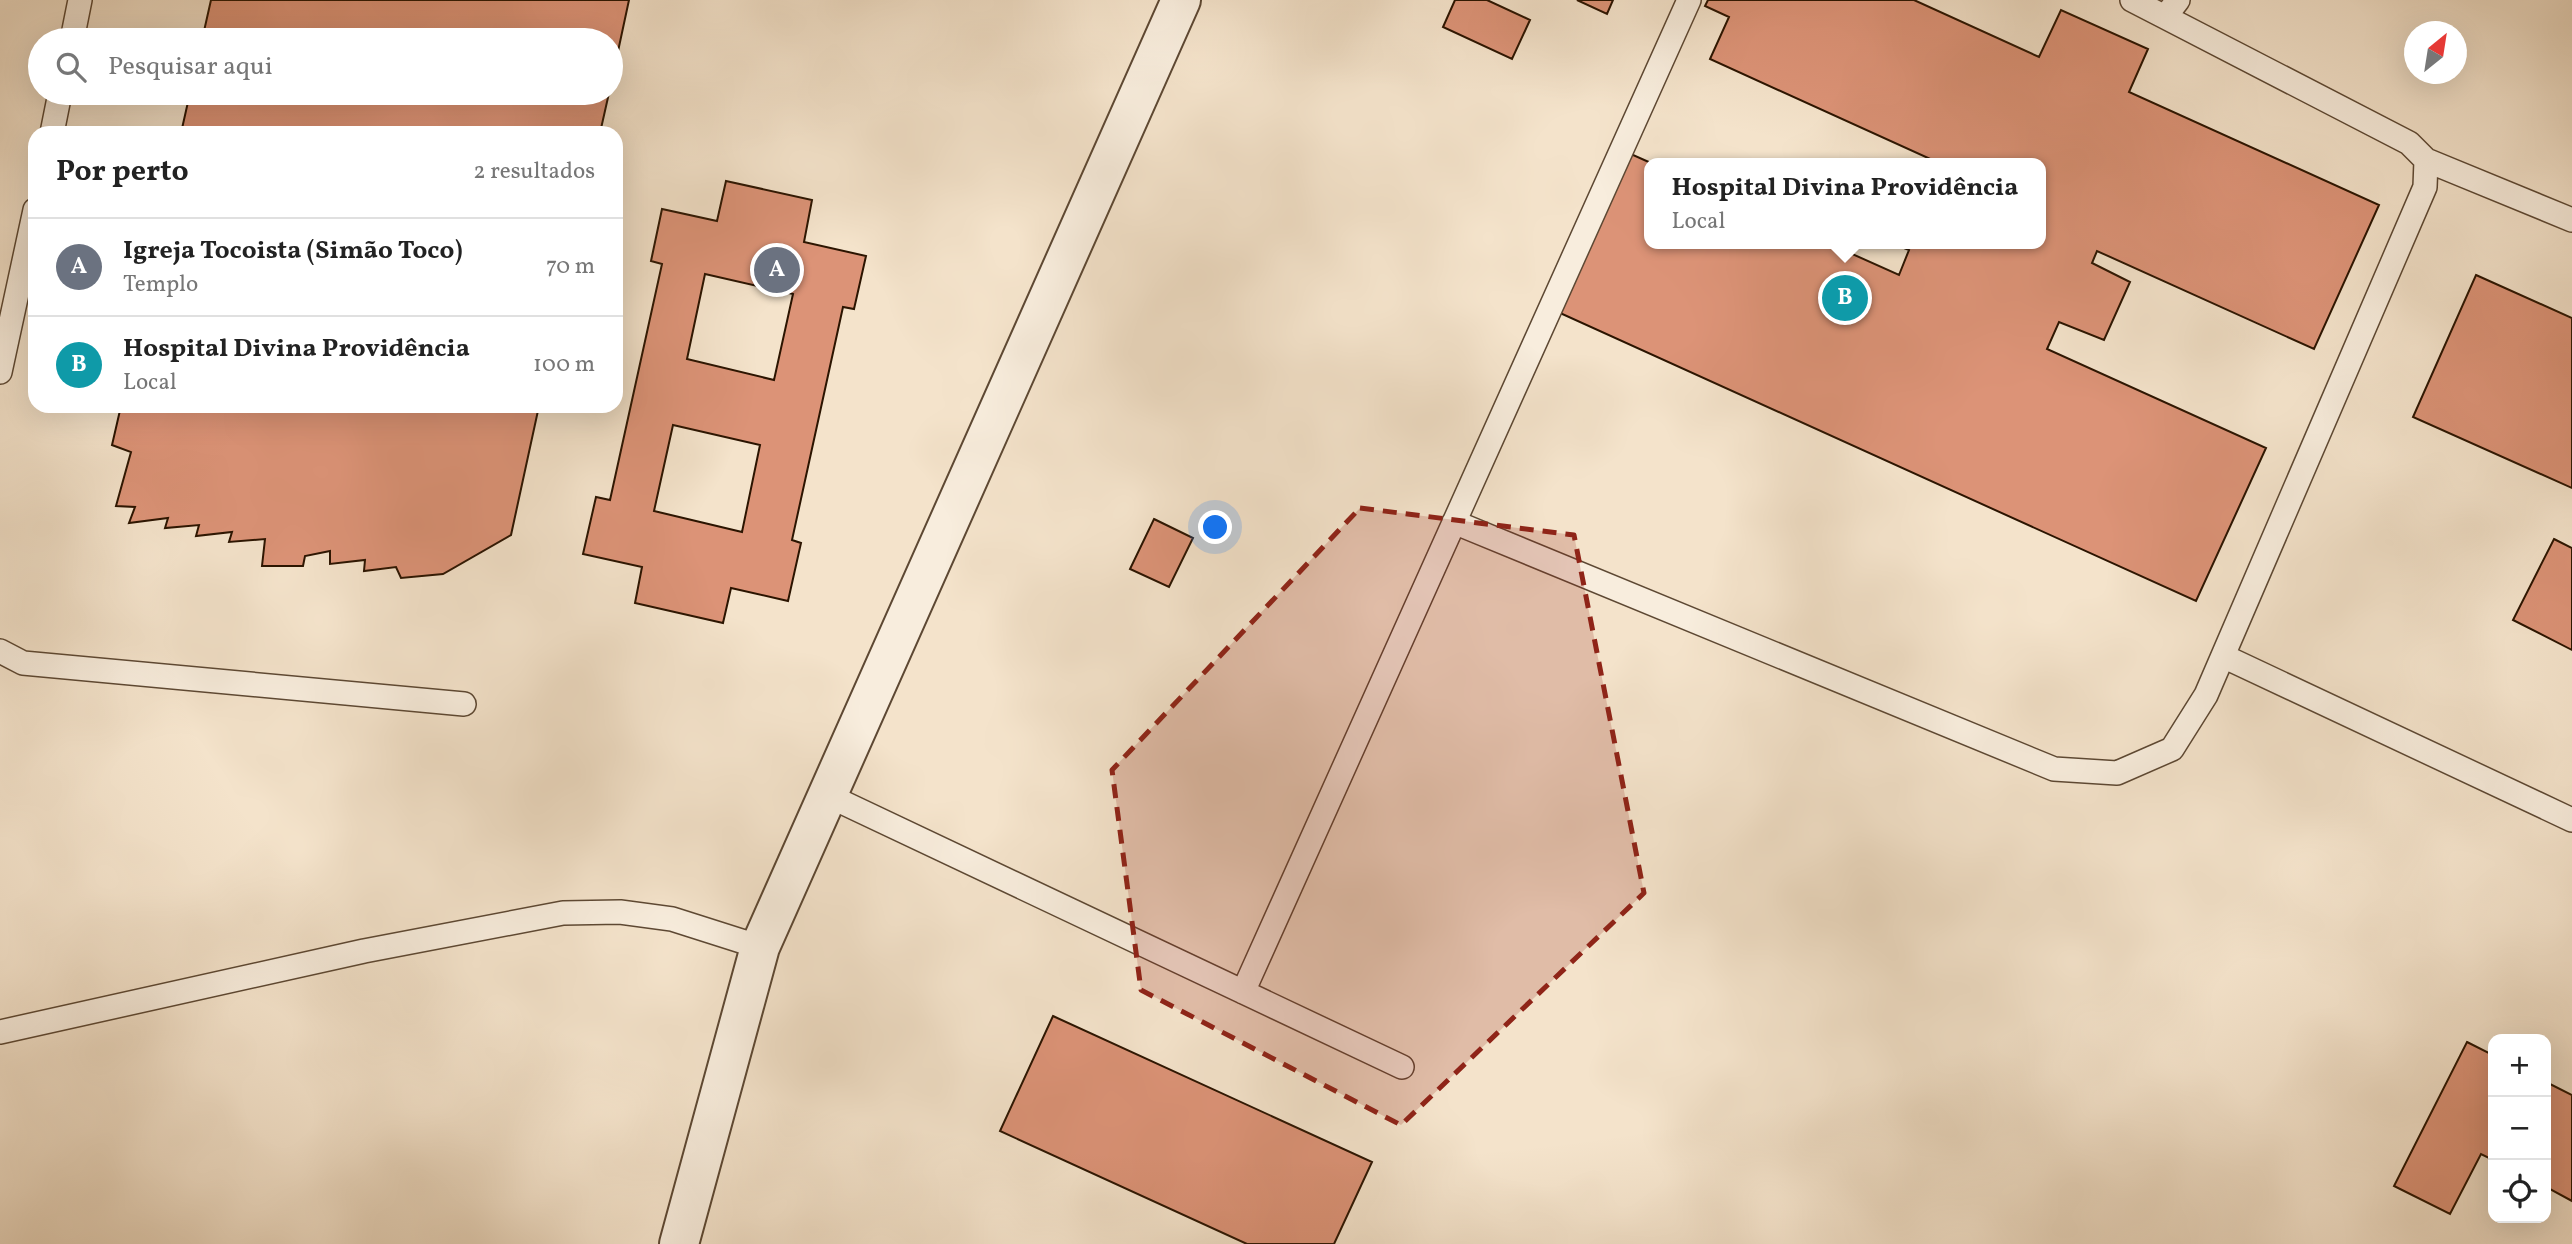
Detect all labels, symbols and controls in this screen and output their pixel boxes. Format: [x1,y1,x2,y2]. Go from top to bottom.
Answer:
north arrow [2404,21,2467,84]
search box [28,28,623,105]
icon: search [52,48,90,86]
text: Pesquisar aqui [108,49,273,85]
text: Por perto [56,151,189,193]
text: 2 resultados [473,156,595,188]
popup [1644,158,2046,249]
text: Hospital Divina Providência [1672,170,2018,206]
text: Local [1672,206,1725,238]
text: Igreja Tocoista (Simão Toco) [123,233,463,269]
pin: A [754,244,800,296]
text: A [71,251,87,283]
text: 70 m [546,251,595,283]
text: Templo [123,269,198,301]
pin: B [1822,272,1868,324]
text: Hospital Divina Providência [123,331,470,367]
text: B [71,349,87,381]
text: 100 m [533,349,595,381]
text: Local [123,367,177,399]
your location [1198,510,1232,544]
map controls [2488,1034,2551,1223]
button: + [2488,1034,2551,1097]
button: − [2488,1097,2551,1160]
button: locate [2488,1160,2551,1223]

